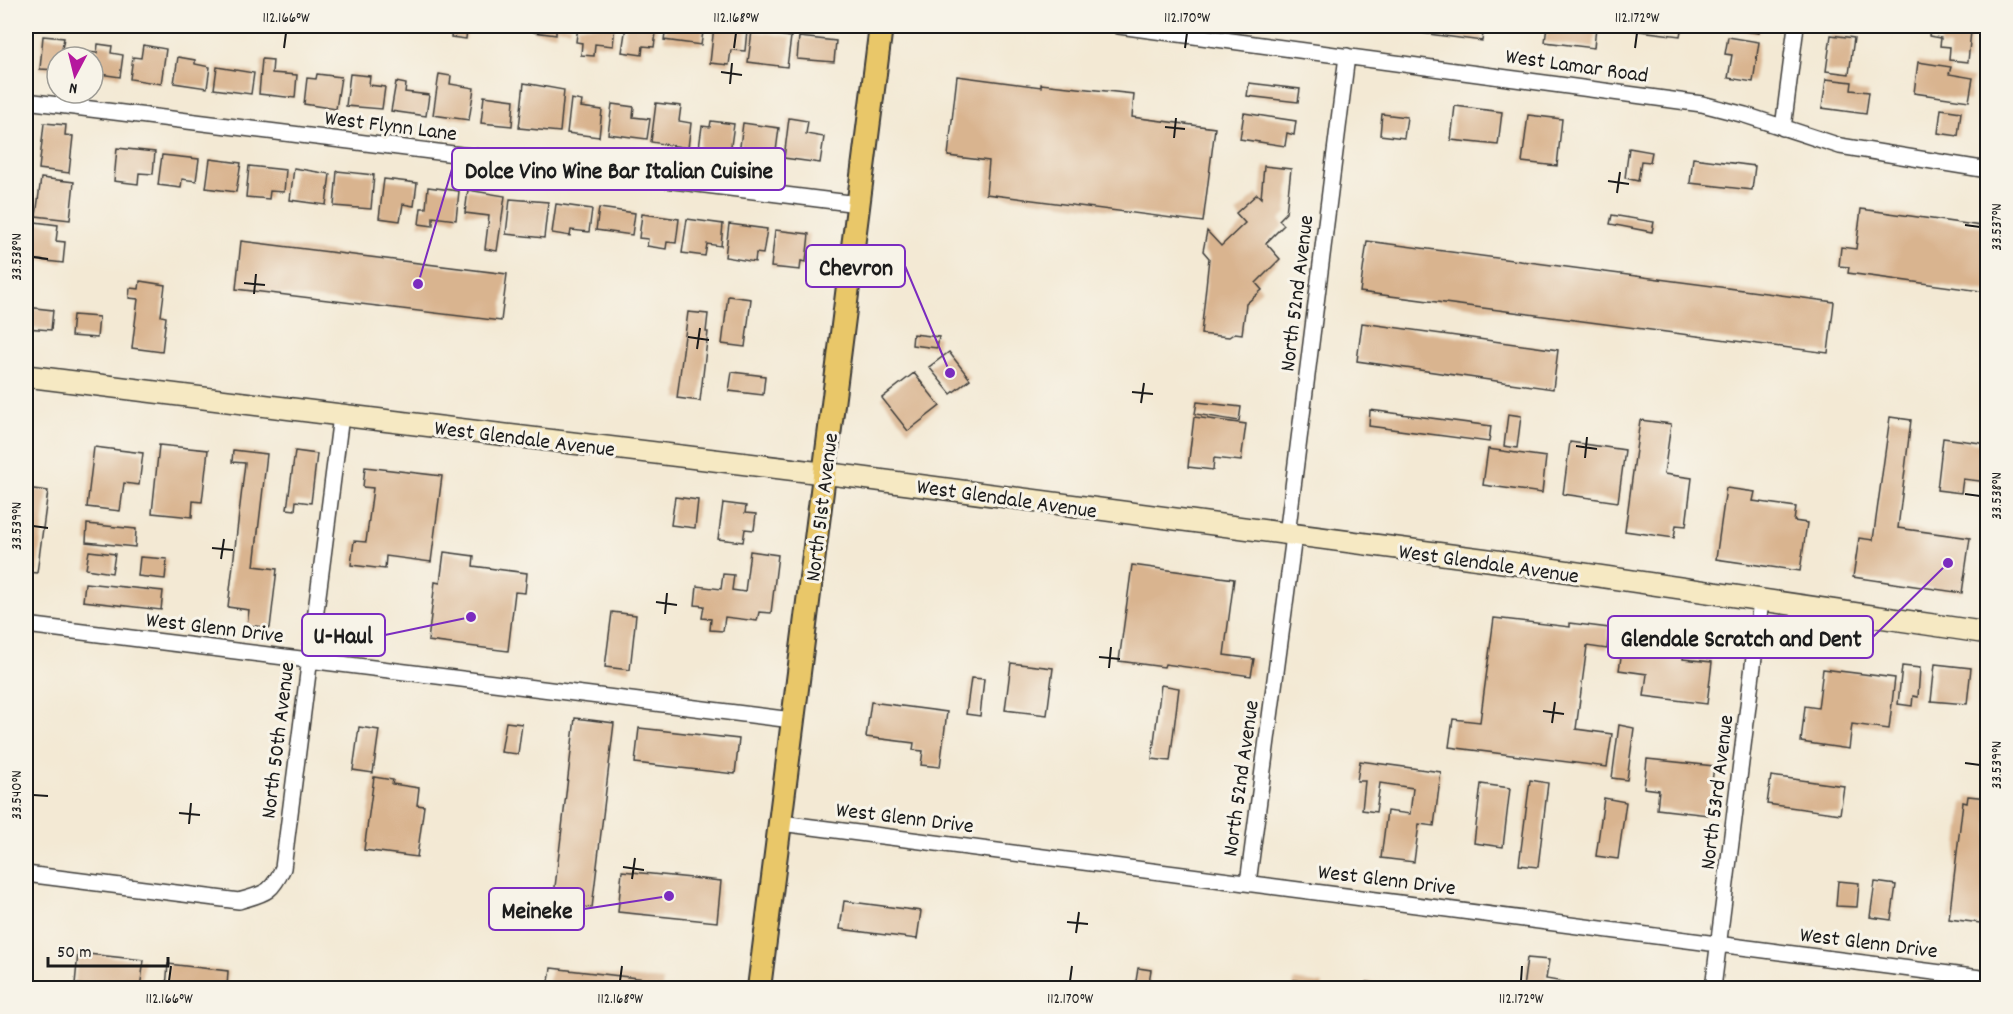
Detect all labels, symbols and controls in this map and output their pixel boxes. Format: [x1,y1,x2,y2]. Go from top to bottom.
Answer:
text: 112.166°W [262,8,310,30]
text: 112.168°W [713,8,759,30]
text: 112.170°W [1164,8,1211,30]
text: 112.172°W [1615,8,1660,30]
street label: West Lamar Road [1503,42,1650,93]
north arrow [45,45,105,105]
text: N [68,75,79,99]
street label: West Flynn Lane [323,104,459,151]
callout: Dolce Vino Wine Bar Italian Cuisine [452,148,785,190]
text: Dolce Vino Wine Bar Italian Cuisine [465,156,774,190]
text: 33.537°N [1987,203,2009,251]
street label: North 52nd Avenue [1273,213,1323,374]
text: 33.538°N [7,233,29,281]
callout: Chevron [806,245,905,287]
text: Chevron [819,253,893,287]
street label: West Glendale Avenue [433,414,617,467]
street label: North 51st Avenue [799,431,848,584]
street label: West Glendale Avenue [914,472,1099,528]
text: 33.538°N [1987,472,2009,520]
text: 33.539°N [7,502,29,550]
street label: West Glendale Avenue [1396,537,1581,593]
street label: West Glenn Drive [144,606,285,653]
callout: U-Haul [302,614,385,656]
callout: Glendale Scratch and Dent [1608,616,1873,658]
text: U-Haul [313,621,373,655]
text: Glendale Scratch and Dent [1620,624,1862,658]
street label: North 50th Avenue [254,660,304,821]
street label: North 52nd Avenue [1216,698,1269,859]
street label: North 53rd Avenue [1694,713,1743,872]
text: 33.539°N [1987,741,2009,789]
text: 33.540°N [7,770,29,820]
street label: West Glenn Drive [834,796,975,843]
street label: West Glenn Drive [1316,858,1457,905]
callout: Meineke [489,888,584,930]
text: Meineke [501,896,573,930]
street label: West Glenn Drive [1798,921,1939,968]
scale bar [48,930,168,968]
text: 50 m [57,941,92,966]
text: 112.166°W [145,989,193,1011]
text: 112.168°W [597,989,643,1011]
text: 112.170°W [1047,989,1094,1011]
text: 112.172°W [1499,989,1544,1011]

